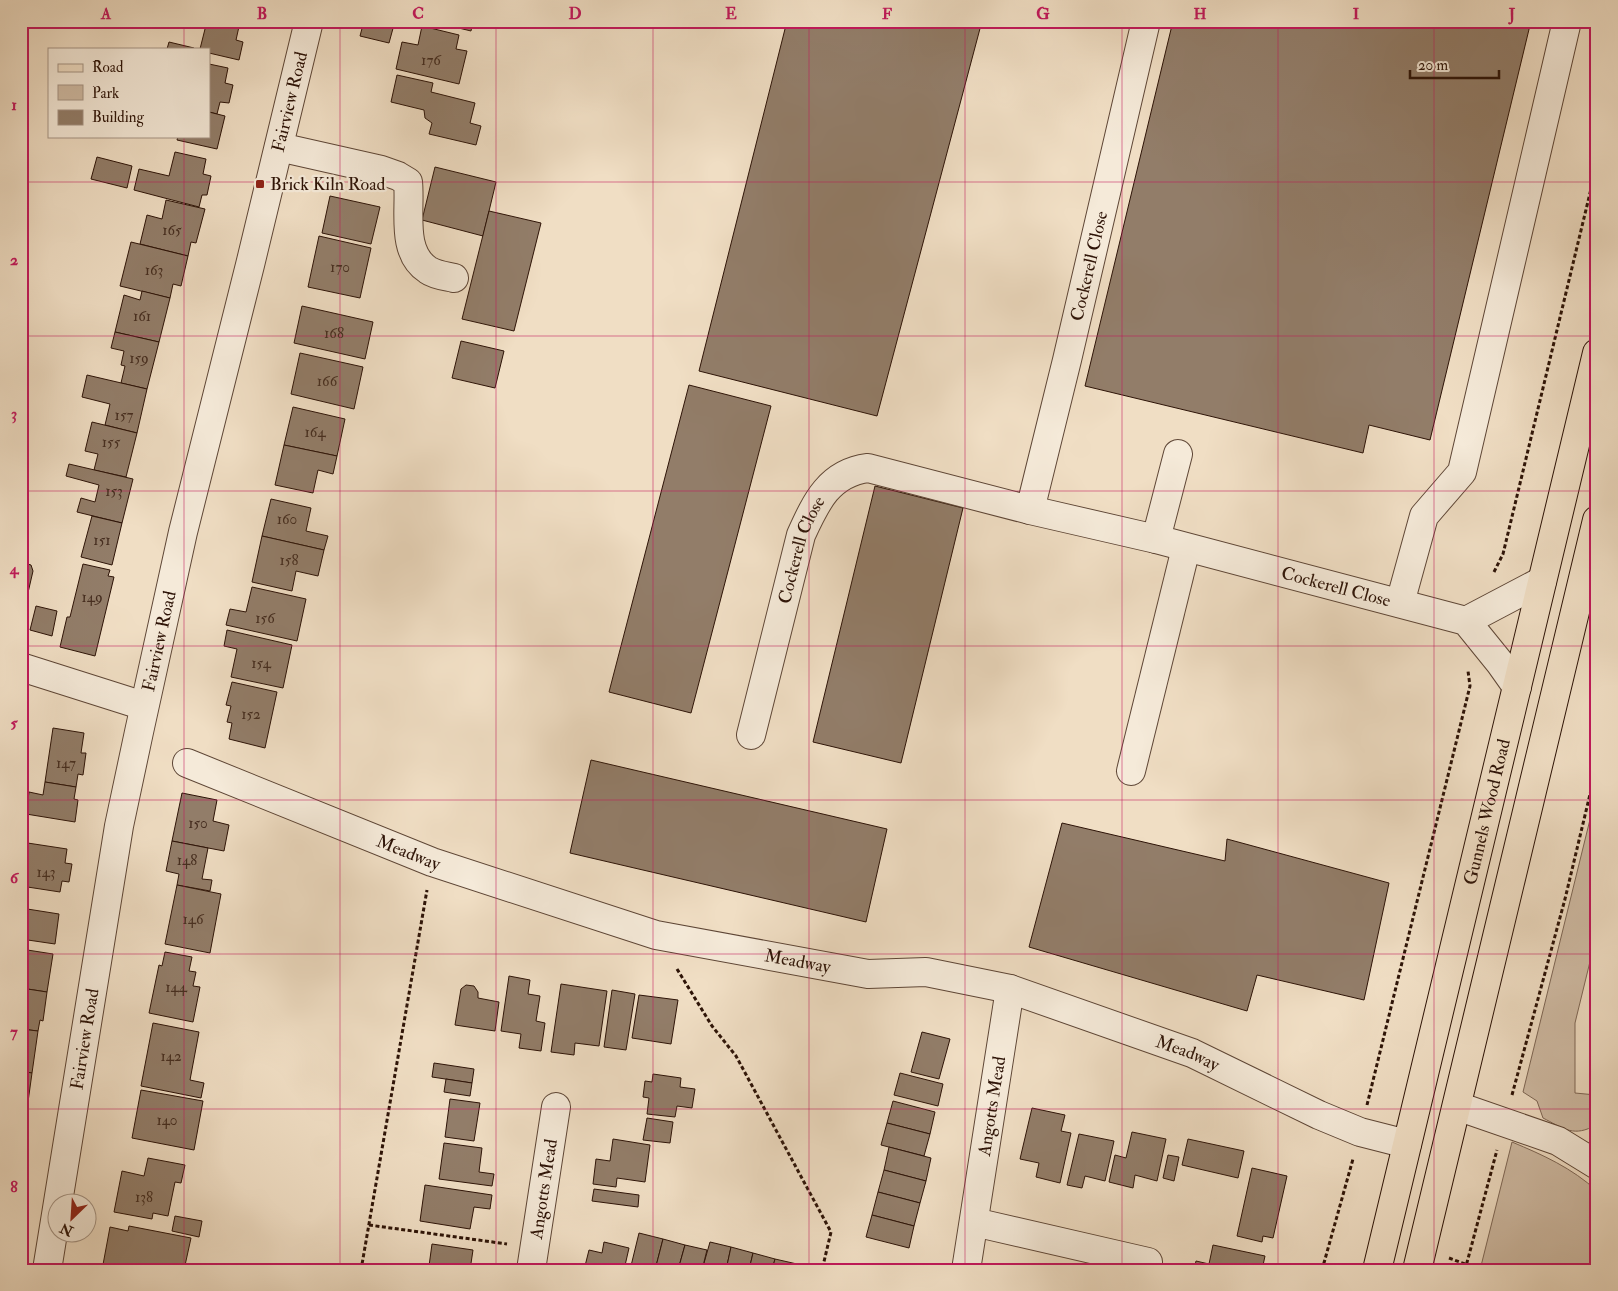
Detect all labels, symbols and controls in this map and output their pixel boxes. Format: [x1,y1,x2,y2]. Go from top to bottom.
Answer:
text: A [100,4,112,24]
text: B [257,4,267,24]
text: C [412,4,424,24]
text: D [568,4,582,24]
text: E [725,4,737,24]
text: F [882,4,892,24]
text: G [1036,4,1050,24]
text: H [1193,4,1207,24]
text: I [1353,4,1360,24]
text: J [1508,4,1516,25]
legend [48,48,210,138]
scale bar [1410,48,1499,80]
street label: Fairview Road [266,49,313,154]
house number: 176 [421,51,442,70]
text: 20 m [1418,56,1448,75]
text: Road [92,58,124,77]
text: Park [92,84,119,103]
text: 1 [11,95,17,115]
text: Building [92,108,144,127]
place label: Brick Kiln Road [270,173,386,196]
marker: Brick Kiln Road [254,178,266,190]
street label: Cockerell Close [1065,208,1113,323]
house number: 165 [162,221,182,240]
text: 2 [10,250,18,270]
house number: 170 [330,258,350,277]
house number: 163 [145,261,163,280]
house number: 161 [133,307,151,326]
house number: 168 [324,324,344,343]
house number: 159 [129,349,149,368]
house number: 166 [317,372,339,391]
text: 3 [11,404,17,424]
house number: 157 [115,406,134,425]
house number: 164 [305,423,326,442]
house number: 155 [102,433,121,452]
house number: 153 [105,482,123,501]
street label: Cockerell Close [773,491,830,606]
house number: 160 [277,510,297,529]
house number: 151 [93,531,111,550]
house number: 158 [280,551,298,570]
text: 4 [9,559,20,579]
street label: Cockerell Close [1279,561,1394,612]
house number: 149 [81,588,103,607]
street label: Fairview Road [137,588,181,694]
house number: 156 [255,609,276,628]
house number: 154 [251,654,272,673]
house number: 152 [241,705,261,724]
text: 5 [10,713,18,733]
street label: Gunnels Wood Road [1458,736,1516,887]
house number: 147 [56,754,76,773]
house number: 150 [188,814,208,833]
street label: Meadway [373,829,444,876]
house number: 148 [177,851,197,870]
house number: 143 [36,863,56,882]
text: 6 [10,868,20,888]
house number: 146 [183,910,205,929]
street label: Meadway [763,944,834,979]
house number: 144 [165,978,188,997]
street label: Fairview Road [65,986,104,1091]
text: 7 [10,1022,18,1042]
street label: Meadway [1153,1030,1224,1077]
house number: 142 [160,1047,182,1066]
street label: Angotts Mead [972,1054,1011,1159]
house number: 140 [156,1111,178,1130]
street label: Angotts Mead [524,1137,562,1242]
text: 8 [10,1177,18,1197]
house number: 138 [135,1188,153,1207]
north arrow [48,1194,98,1244]
text: N [57,1219,77,1240]

